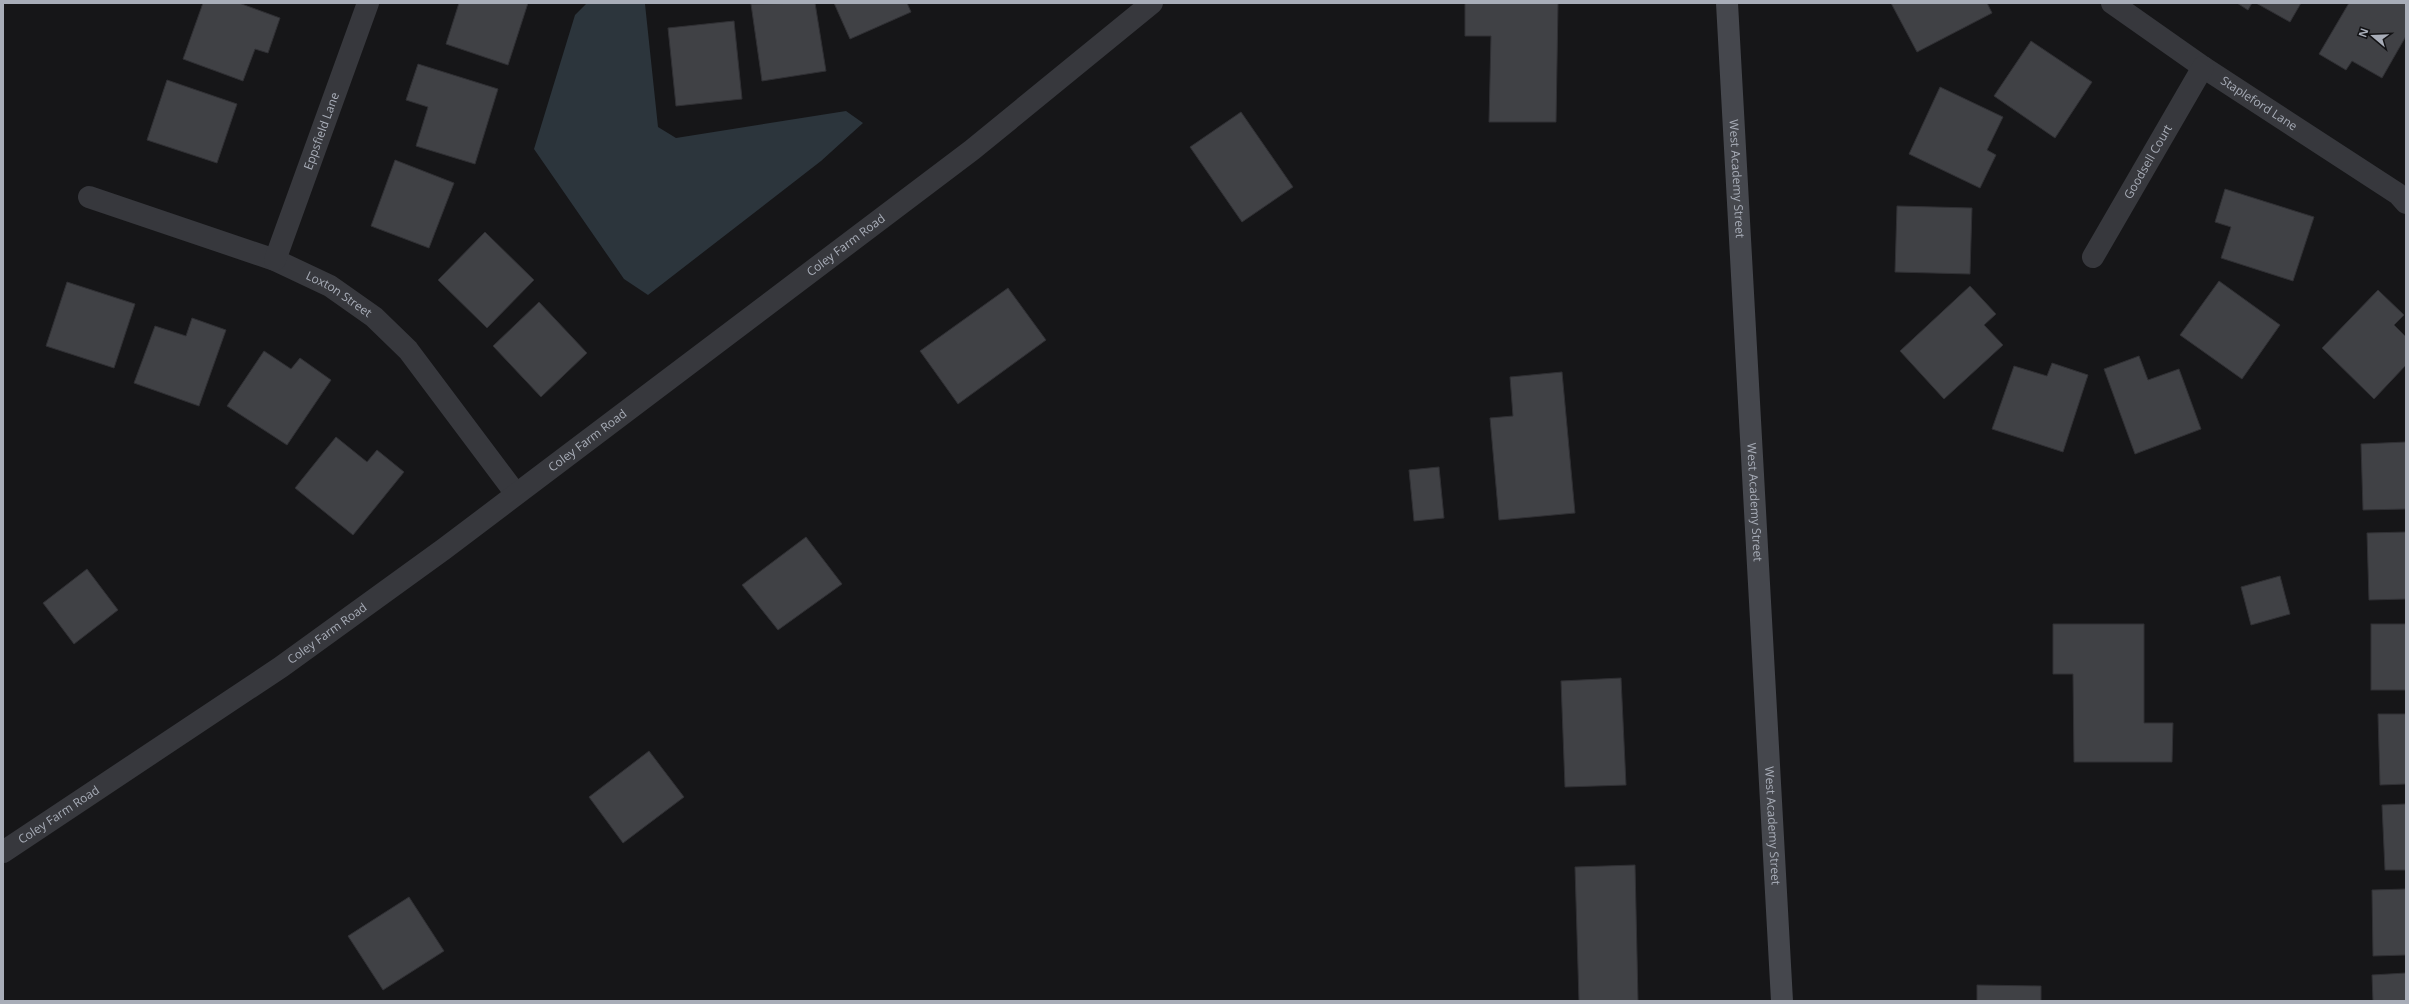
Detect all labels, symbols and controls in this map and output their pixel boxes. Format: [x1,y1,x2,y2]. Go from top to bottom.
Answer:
north arrow [2353,16,2393,56]
text: N [2355,26,2372,39]
street label: Stapleford Lane [2218,72,2301,134]
street label: Eppsfield Lane [299,90,343,172]
street label: West Academy Street [1725,119,1749,239]
street label: Goodsell Court [2119,121,2176,202]
street label: Coley Farm Road [803,210,888,280]
street label: Loxton Street [303,267,376,321]
street label: Coley Farm Road [544,405,630,475]
street label: West Academy Street [1743,442,1767,562]
street label: Coley Farm Road [284,599,370,668]
street label: West Academy Street [1761,766,1785,886]
street label: Coley Farm Road [15,781,102,848]

